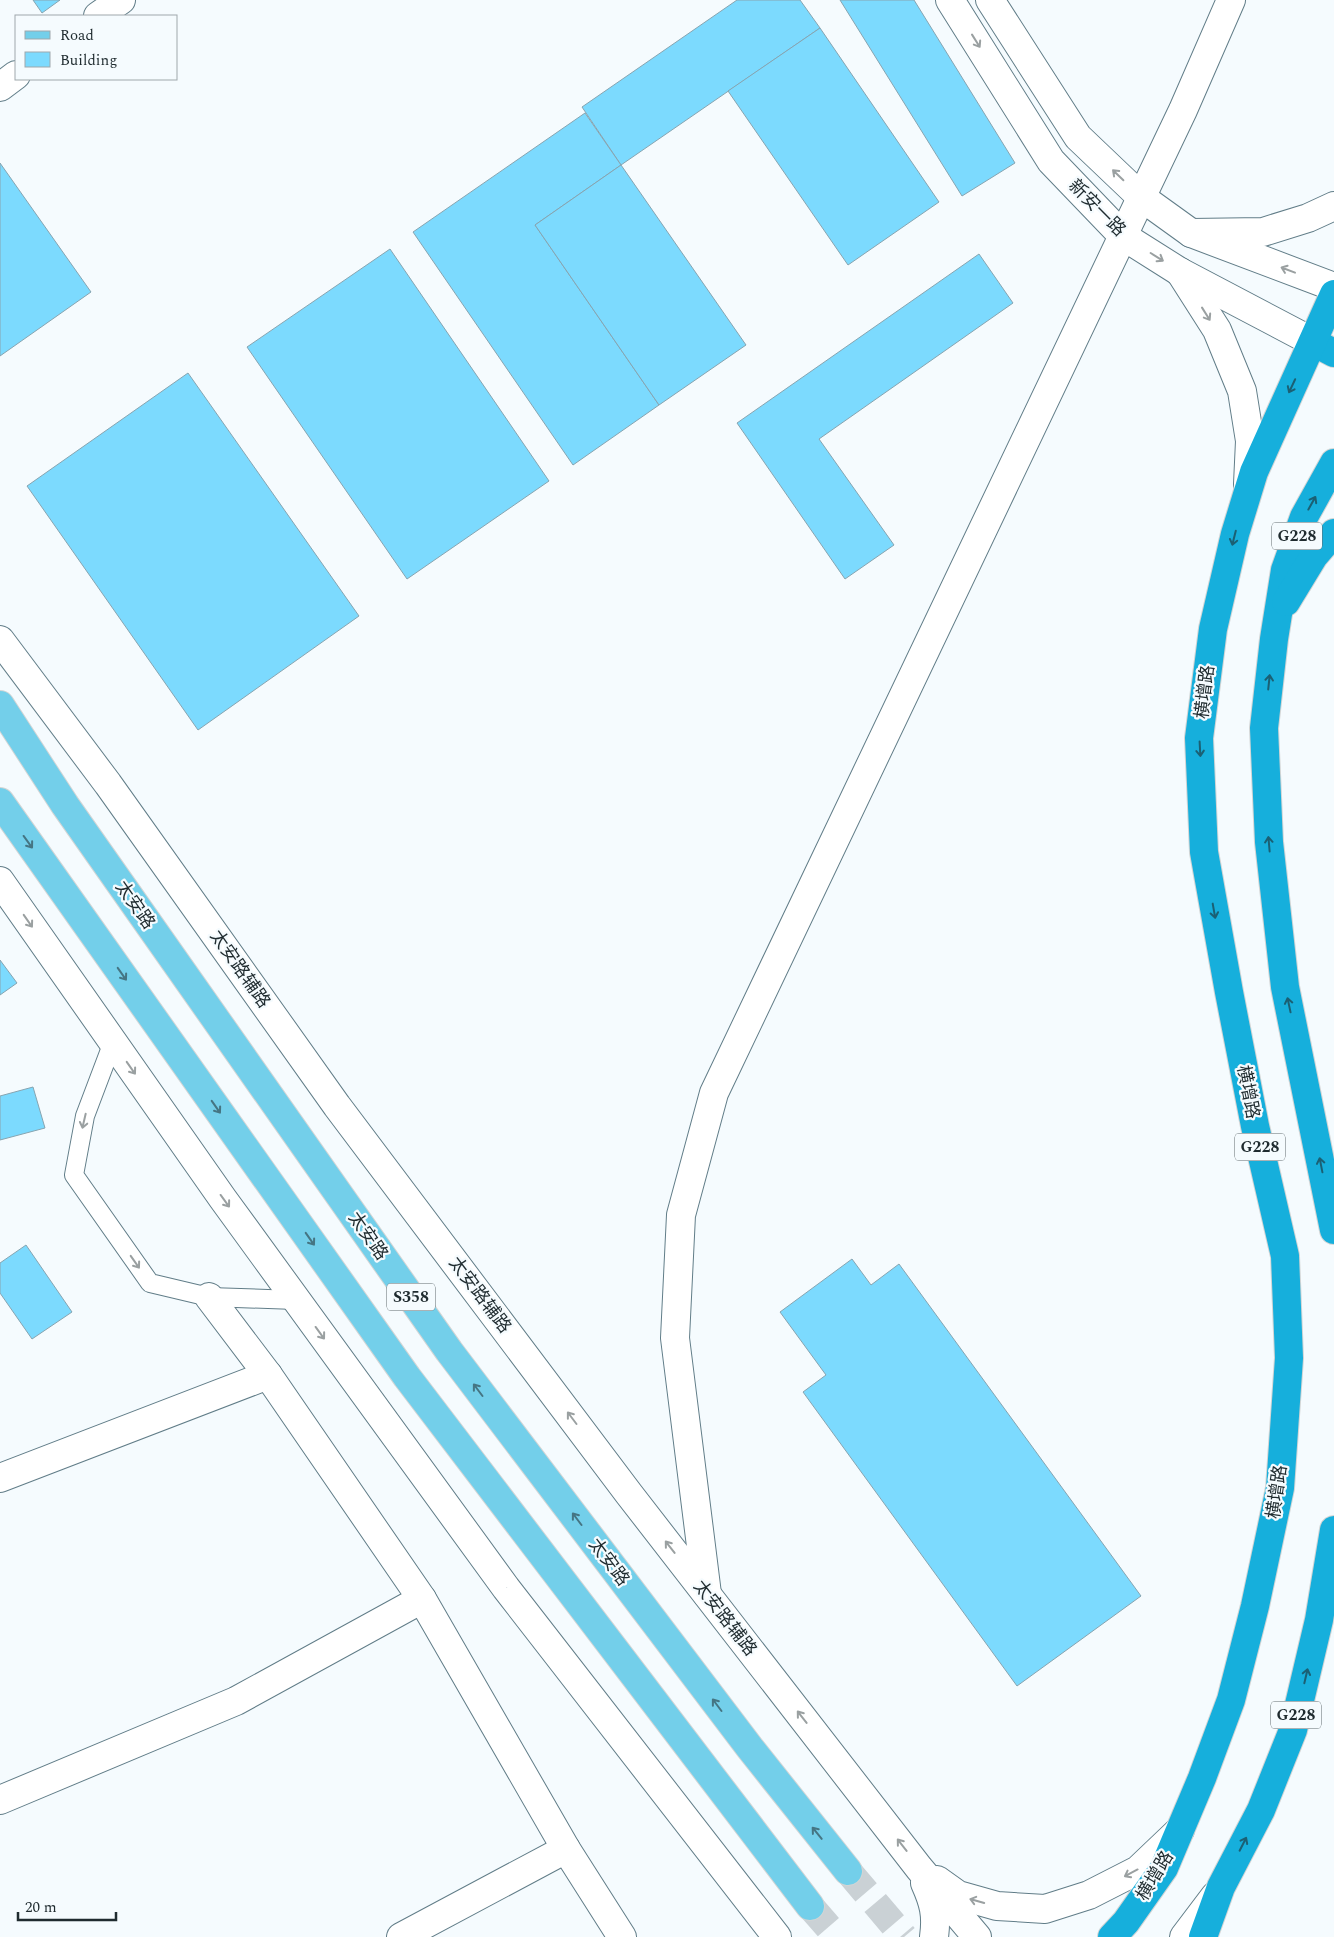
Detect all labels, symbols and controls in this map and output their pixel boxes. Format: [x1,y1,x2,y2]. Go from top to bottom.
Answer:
legend [15,15,178,80]
text: Road [60,24,94,47]
one-way arrow [971,34,981,48]
text: Building [60,49,117,72]
one-way arrow [1112,169,1125,181]
street label: 新安一路 [1062,173,1132,243]
one-way arrow [1149,253,1163,263]
one-way arrow [1281,265,1297,274]
one-way arrow [1202,306,1212,320]
one-way arrow [1287,378,1297,393]
one-way arrow [1307,496,1317,511]
road number: G228 [1272,522,1322,550]
one-way arrow [1229,529,1238,545]
street label: 横增路 [1188,664,1222,720]
one-way arrow [1264,674,1274,690]
one-way arrow [1195,741,1204,757]
one-way arrow [23,834,34,848]
one-way arrow [1264,837,1274,853]
street label: 太安路 [108,875,162,935]
one-way arrow [1210,902,1220,918]
one-way arrow [23,914,33,928]
street label: 太安路辅路 [203,924,277,1014]
one-way arrow [117,967,127,981]
one-way arrow [1283,998,1293,1014]
one-way arrow [126,1061,136,1075]
street label: 横增路 [1230,1063,1266,1121]
one-way arrow [211,1100,221,1114]
one-way arrow [79,1112,88,1128]
road number: G228 [1235,1134,1285,1160]
one-way arrow [1316,1157,1325,1173]
one-way arrow [219,1194,230,1208]
street label: 太安路 [341,1206,395,1266]
one-way arrow [305,1232,315,1246]
street label: 太安路辅路 [442,1251,518,1339]
one-way arrow [130,1255,141,1268]
road number: S358 [387,1284,435,1310]
one-way arrow [315,1326,325,1340]
one-way arrow [473,1384,484,1397]
one-way arrow [566,1412,577,1425]
street label: 横增路 [1260,1463,1294,1521]
one-way arrow [571,1513,582,1526]
street label: 太安路 [582,1532,636,1592]
one-way arrow [665,1541,676,1554]
street label: 太安路辅路 [687,1574,763,1662]
one-way arrow [1302,1668,1311,1684]
one-way arrow [712,1698,722,1712]
road number: G228 [1271,1702,1321,1728]
one-way arrow [797,1710,807,1724]
one-way arrow [812,1826,823,1839]
one-way arrow [1239,1837,1248,1852]
one-way arrow [896,1839,907,1852]
street label: 横增路 [1130,1846,1180,1906]
one-way arrow [1124,1869,1139,1878]
scale bar [18,1890,115,1922]
one-way arrow [969,1895,985,1905]
text: 20 m [25,1896,57,1919]

